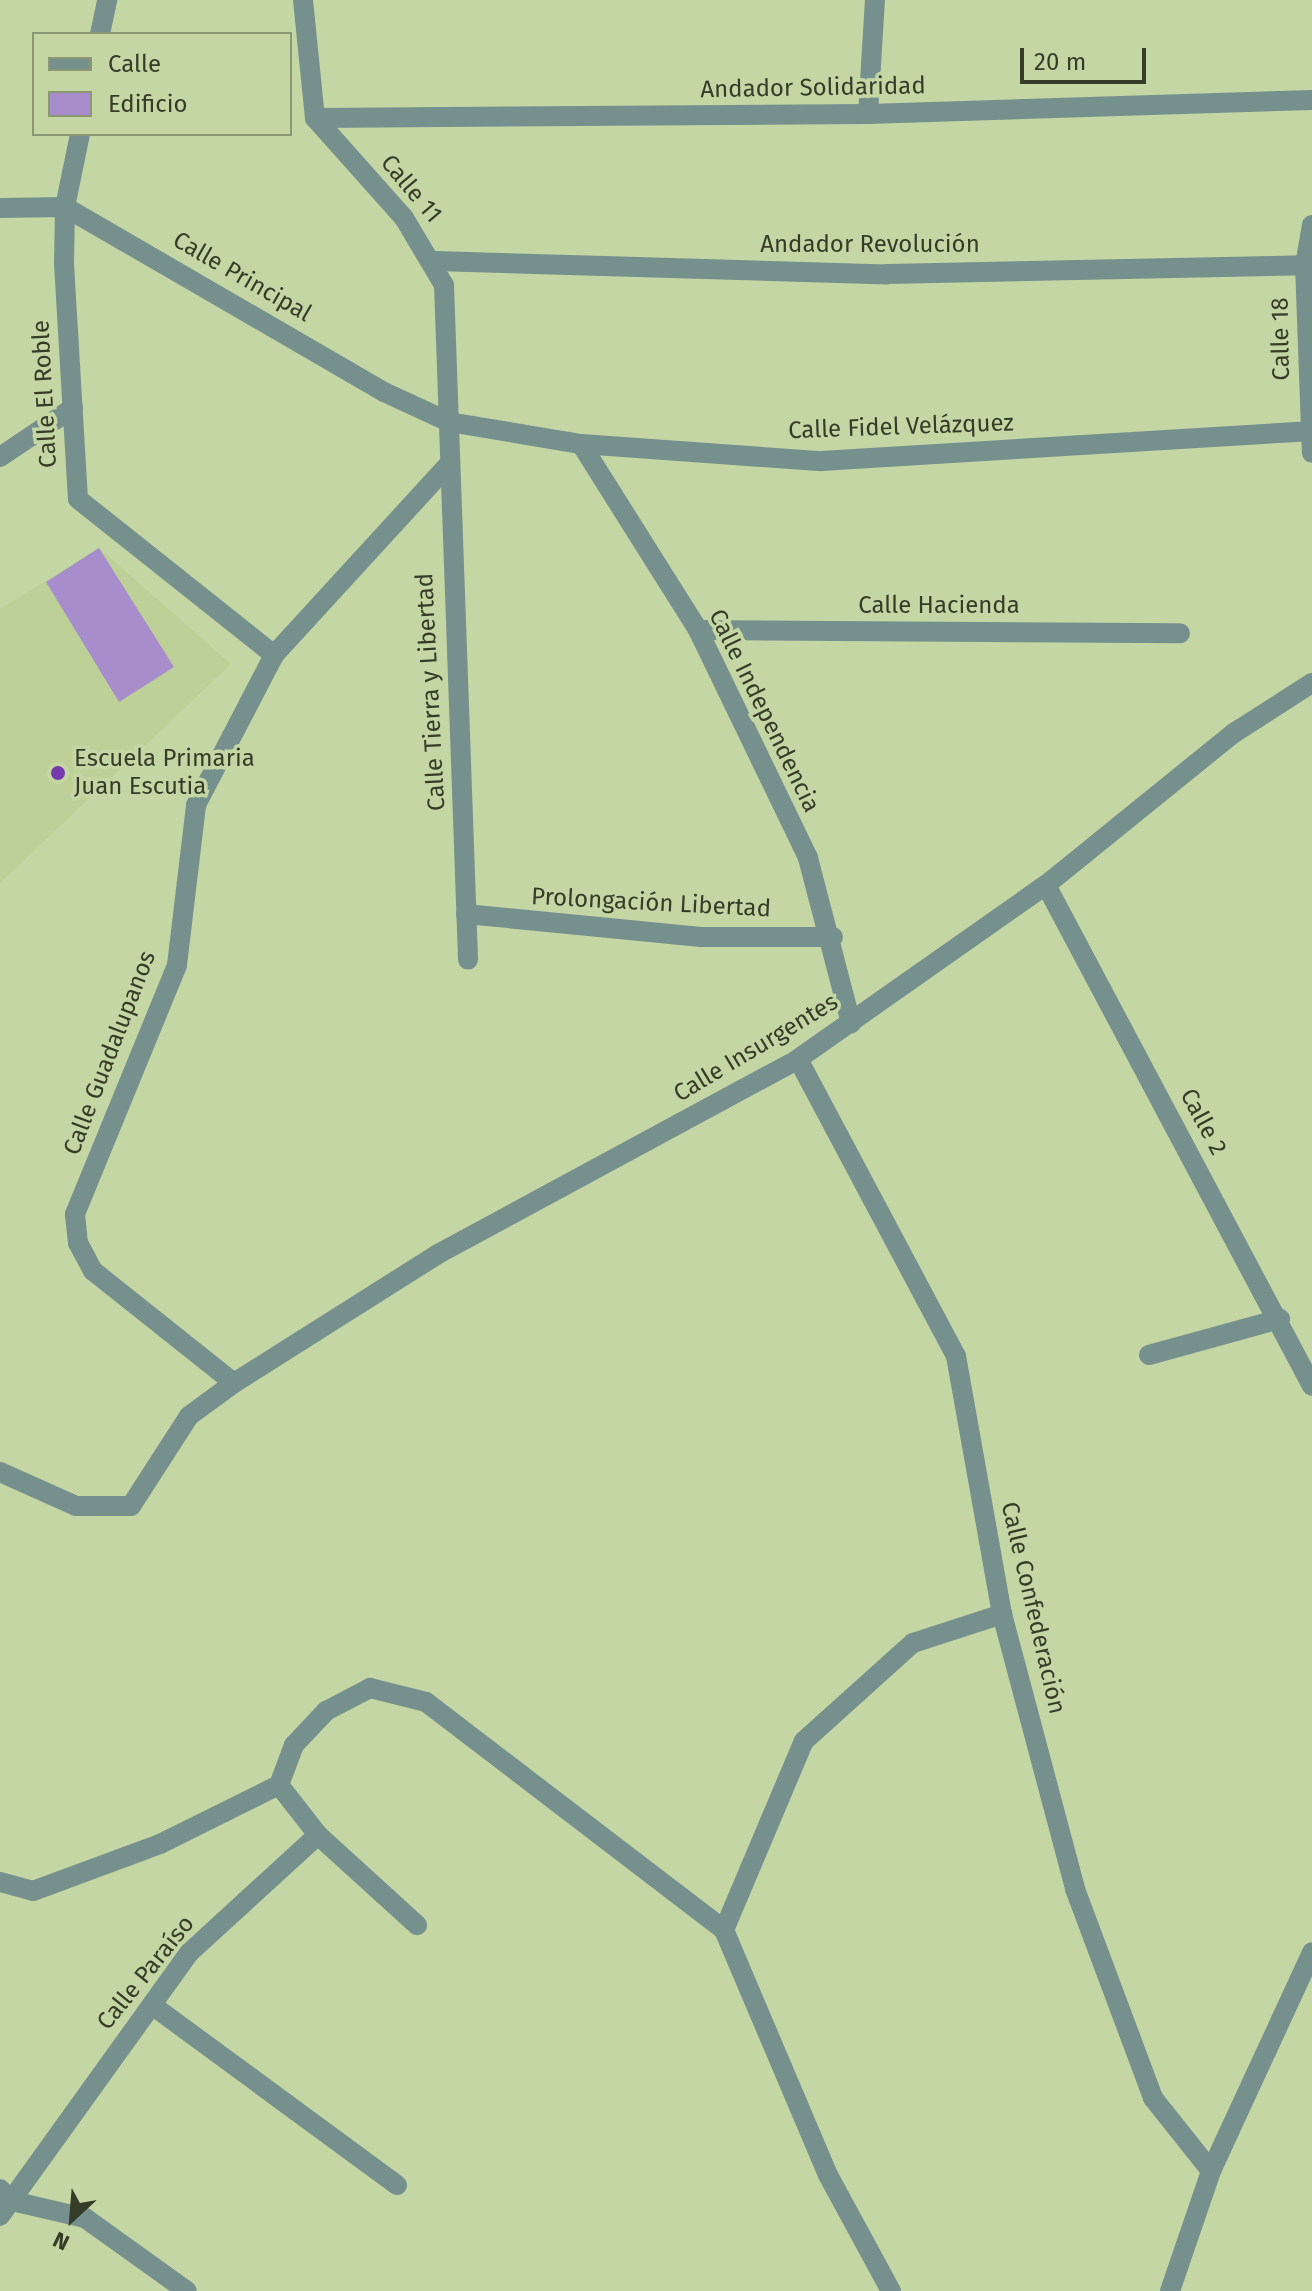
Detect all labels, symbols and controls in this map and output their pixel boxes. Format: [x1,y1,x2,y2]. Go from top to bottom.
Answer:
legend [32,32,292,136]
scale bar [1024,32,1150,82]
text: 20 m [1034,48,1086,76]
text: Calle [108,50,161,78]
street label: Andador Solidaridad [700,72,926,104]
text: Edificio [108,90,188,118]
street label: Calle 11 [374,149,448,229]
street label: Calle Principal [168,226,316,328]
street label: Andador Revolución [760,231,980,259]
street label: Calle 18 [1266,297,1296,381]
street label: Calle El Roble [27,319,63,469]
street label: Calle Fidel Velázquez [788,409,1014,445]
street label: Calle Tierra y Libertad [410,572,452,812]
street label: Calle Hacienda [858,592,1020,620]
street label: Calle Independencia [702,605,826,817]
place label: Escuela Primaria Juan Escutia [74,745,255,801]
marker: Escuela Primaria Juan Escutia [49,764,67,782]
street label: Prolongación Libertad [530,882,772,924]
street label: Calle Guadalupanos [58,947,162,1159]
street label: Calle Insurgentes [669,988,843,1108]
street label: Calle 2 [1174,1084,1232,1160]
street label: Calle Confederación [995,1499,1071,1717]
street label: Calle Paraíso [91,1910,201,2036]
north arrow [32,2179,112,2259]
text: N [49,2226,74,2256]

